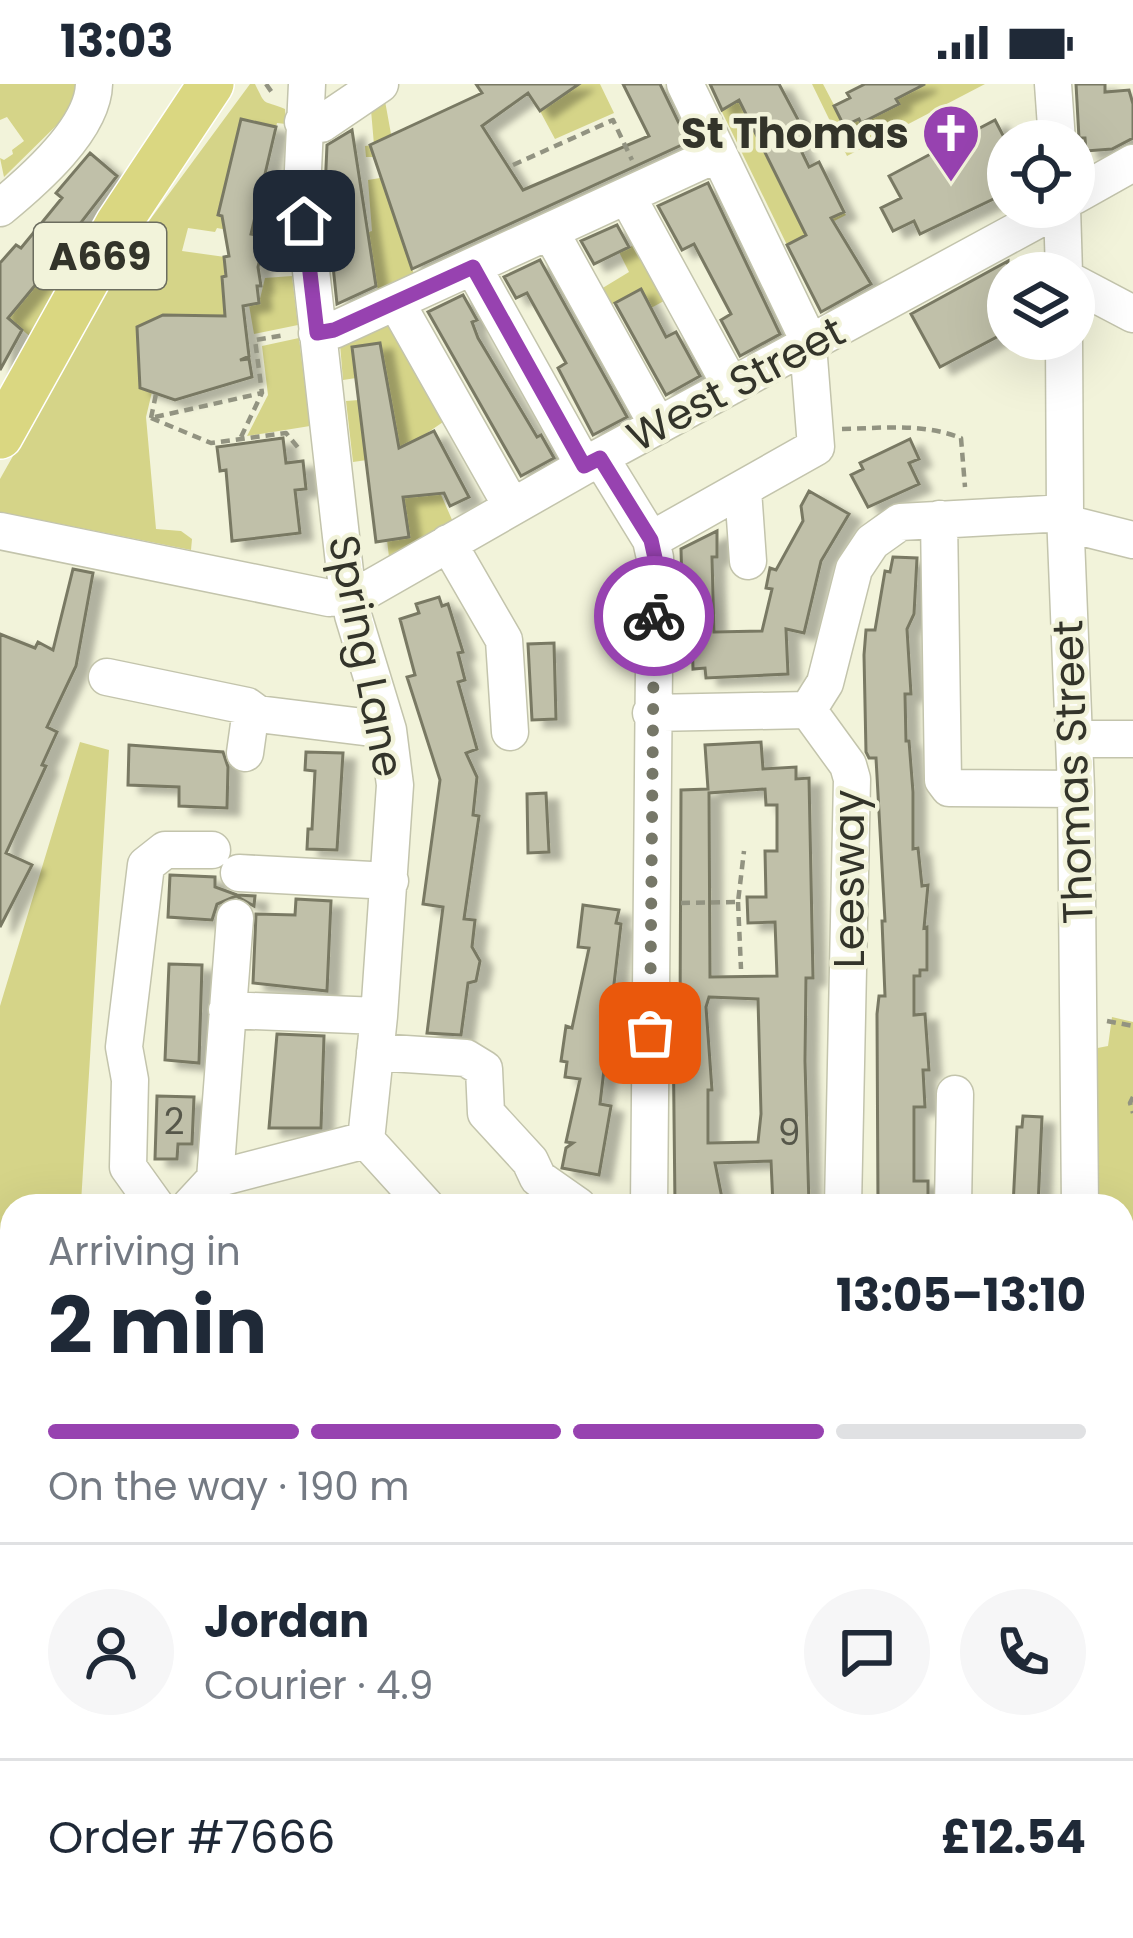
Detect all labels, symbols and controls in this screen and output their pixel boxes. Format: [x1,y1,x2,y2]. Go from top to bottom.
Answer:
text: 13:03 [60,10,174,73]
church icon: St Thomas [920,102,982,184]
place label: St Thomas [681,104,909,163]
map controls [987,120,1095,360]
button: locate [987,120,1095,228]
pin [253,170,355,272]
icon: home [271,188,337,254]
road number: A669 [34,223,166,289]
button: layers [987,252,1095,360]
street label: West Street [617,302,855,466]
street label: Spring Lane [314,530,418,782]
courier [594,556,714,676]
icon: bike [621,583,687,649]
street label: Thomas Street [1038,619,1108,925]
street label: Leesway [820,789,879,968]
pin [599,982,701,1084]
icon: bag [617,1000,683,1066]
house number: 2 [164,1096,184,1147]
house number: 9 [778,1107,800,1158]
text: Arriving in [48,1224,241,1279]
text: 13:05–13:10 [836,1264,1086,1327]
text: 2 min [48,1271,267,1380]
text: On the way · 190 m [48,1459,409,1514]
button: person [48,1589,174,1715]
button: chat [804,1589,930,1715]
button: phone [960,1589,1086,1715]
text: Jordan [204,1590,369,1653]
text: Courier · 4.9 [204,1658,433,1713]
text: Order #7666 [48,1806,335,1869]
text: £12.54 [941,1806,1086,1869]

